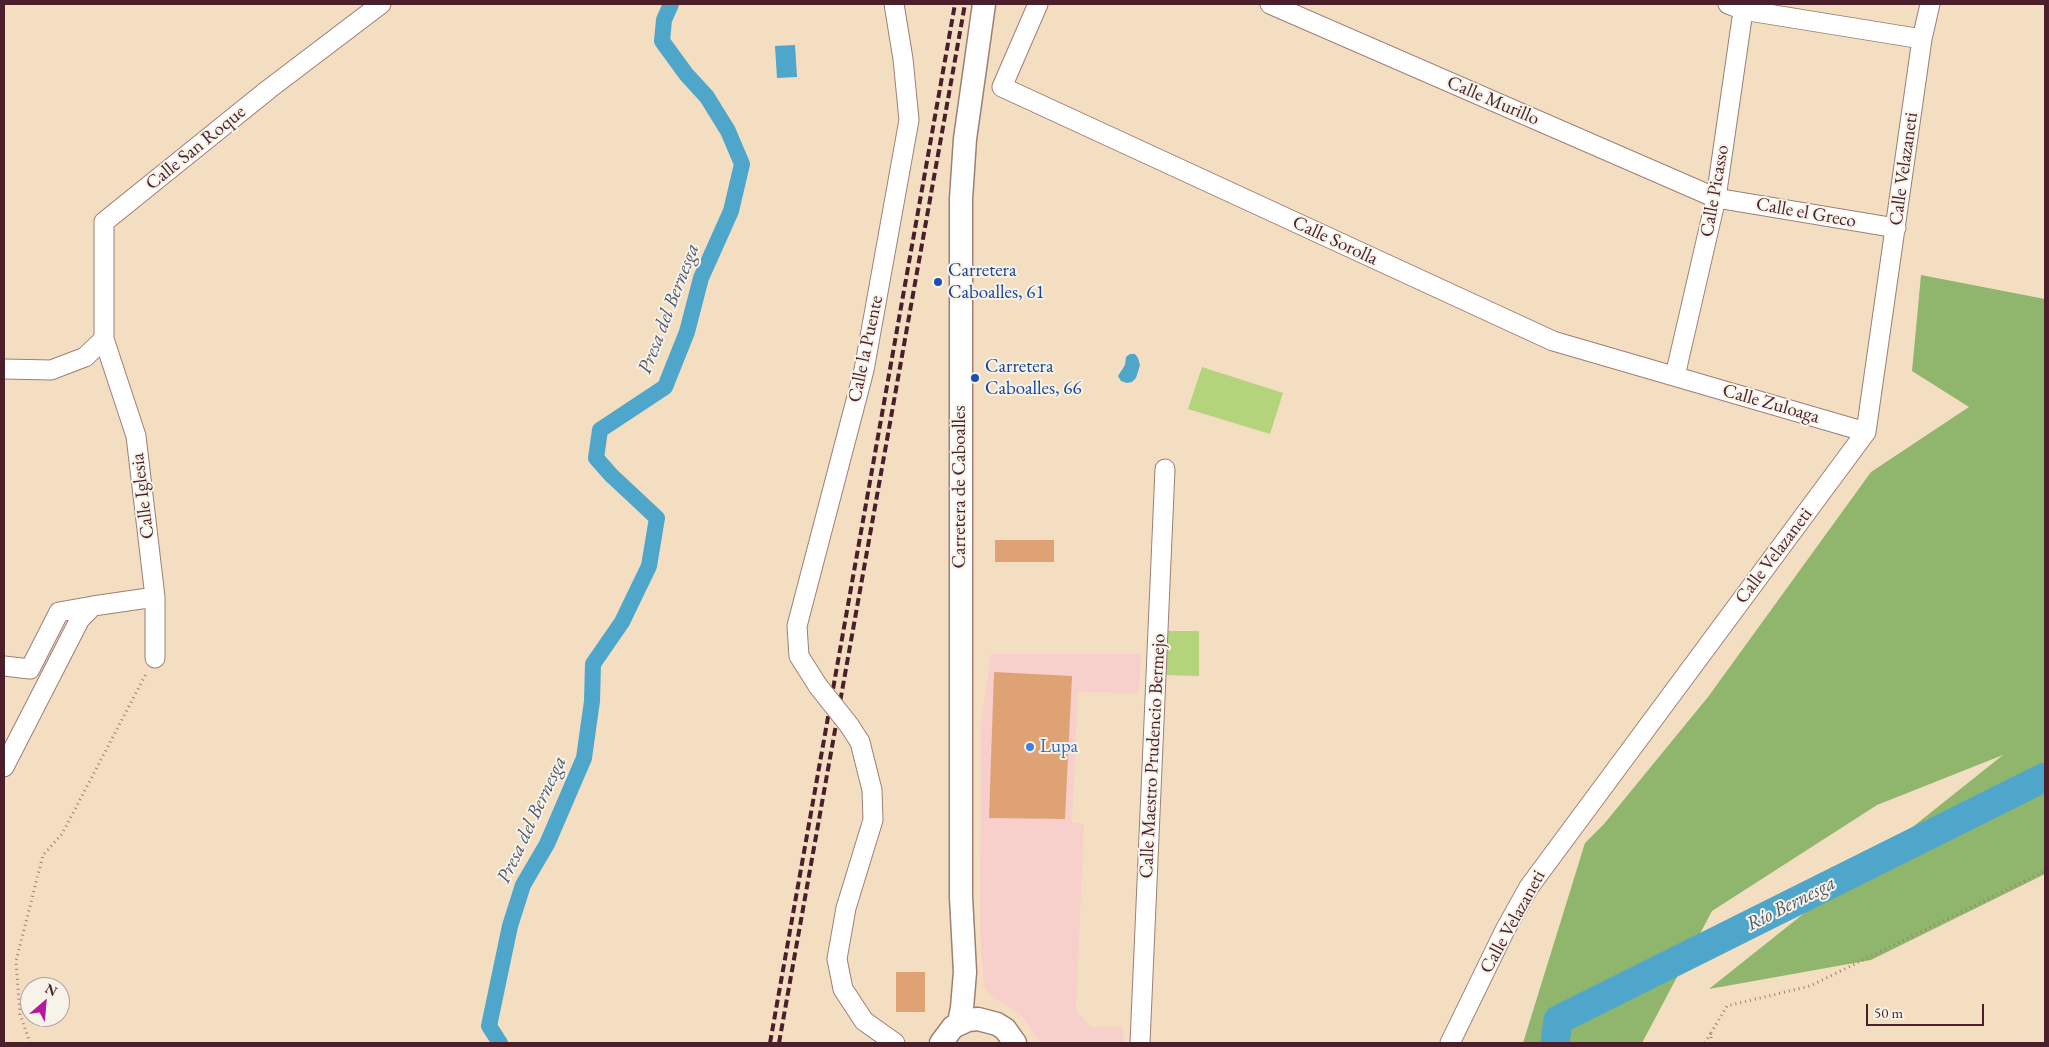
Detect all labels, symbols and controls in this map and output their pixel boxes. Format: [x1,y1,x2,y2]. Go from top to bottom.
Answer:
street label: Calle Murillo [1443,71,1543,131]
street label: Calle San Roque [141,101,251,195]
street label: Calle Velazaneti [1885,111,1923,227]
street label: Calle Picasso [1696,143,1734,239]
street label: Calle el Greco [1754,193,1858,233]
street label: Calle Sorolla [1289,211,1381,271]
water label: Presa del Bernesga [633,240,705,378]
place label: Carretera Caboalles, 61 [948,260,1045,304]
marker: Carretera Caboalles, 61 [932,276,944,288]
street label: Calle la Puente [844,293,888,405]
place label: Carretera Caboalles, 66 [985,356,1082,400]
marker: Carretera Caboalles, 66 [969,372,981,384]
street label: Calle Zuloaga [1720,379,1822,429]
street label: Carretera de Caboalles [949,405,971,569]
street label: Calle Iglesia [126,452,160,540]
street label: Calle Velazaneti [1731,504,1817,608]
street label: Calle Maestro Prudencio Bermejo [1135,633,1171,879]
place label: Lupa [1040,736,1078,758]
marker: Lupa [1024,741,1036,753]
water label: Presa del Bernesga [492,752,572,888]
street label: Calle Velazaneti [1475,867,1551,977]
water label: Río Bernesga [1742,871,1840,937]
north arrow [20,977,70,1027]
text: N [42,979,60,1000]
scale bar [1869,994,1986,1026]
text: 50 m [1874,1003,1903,1022]

